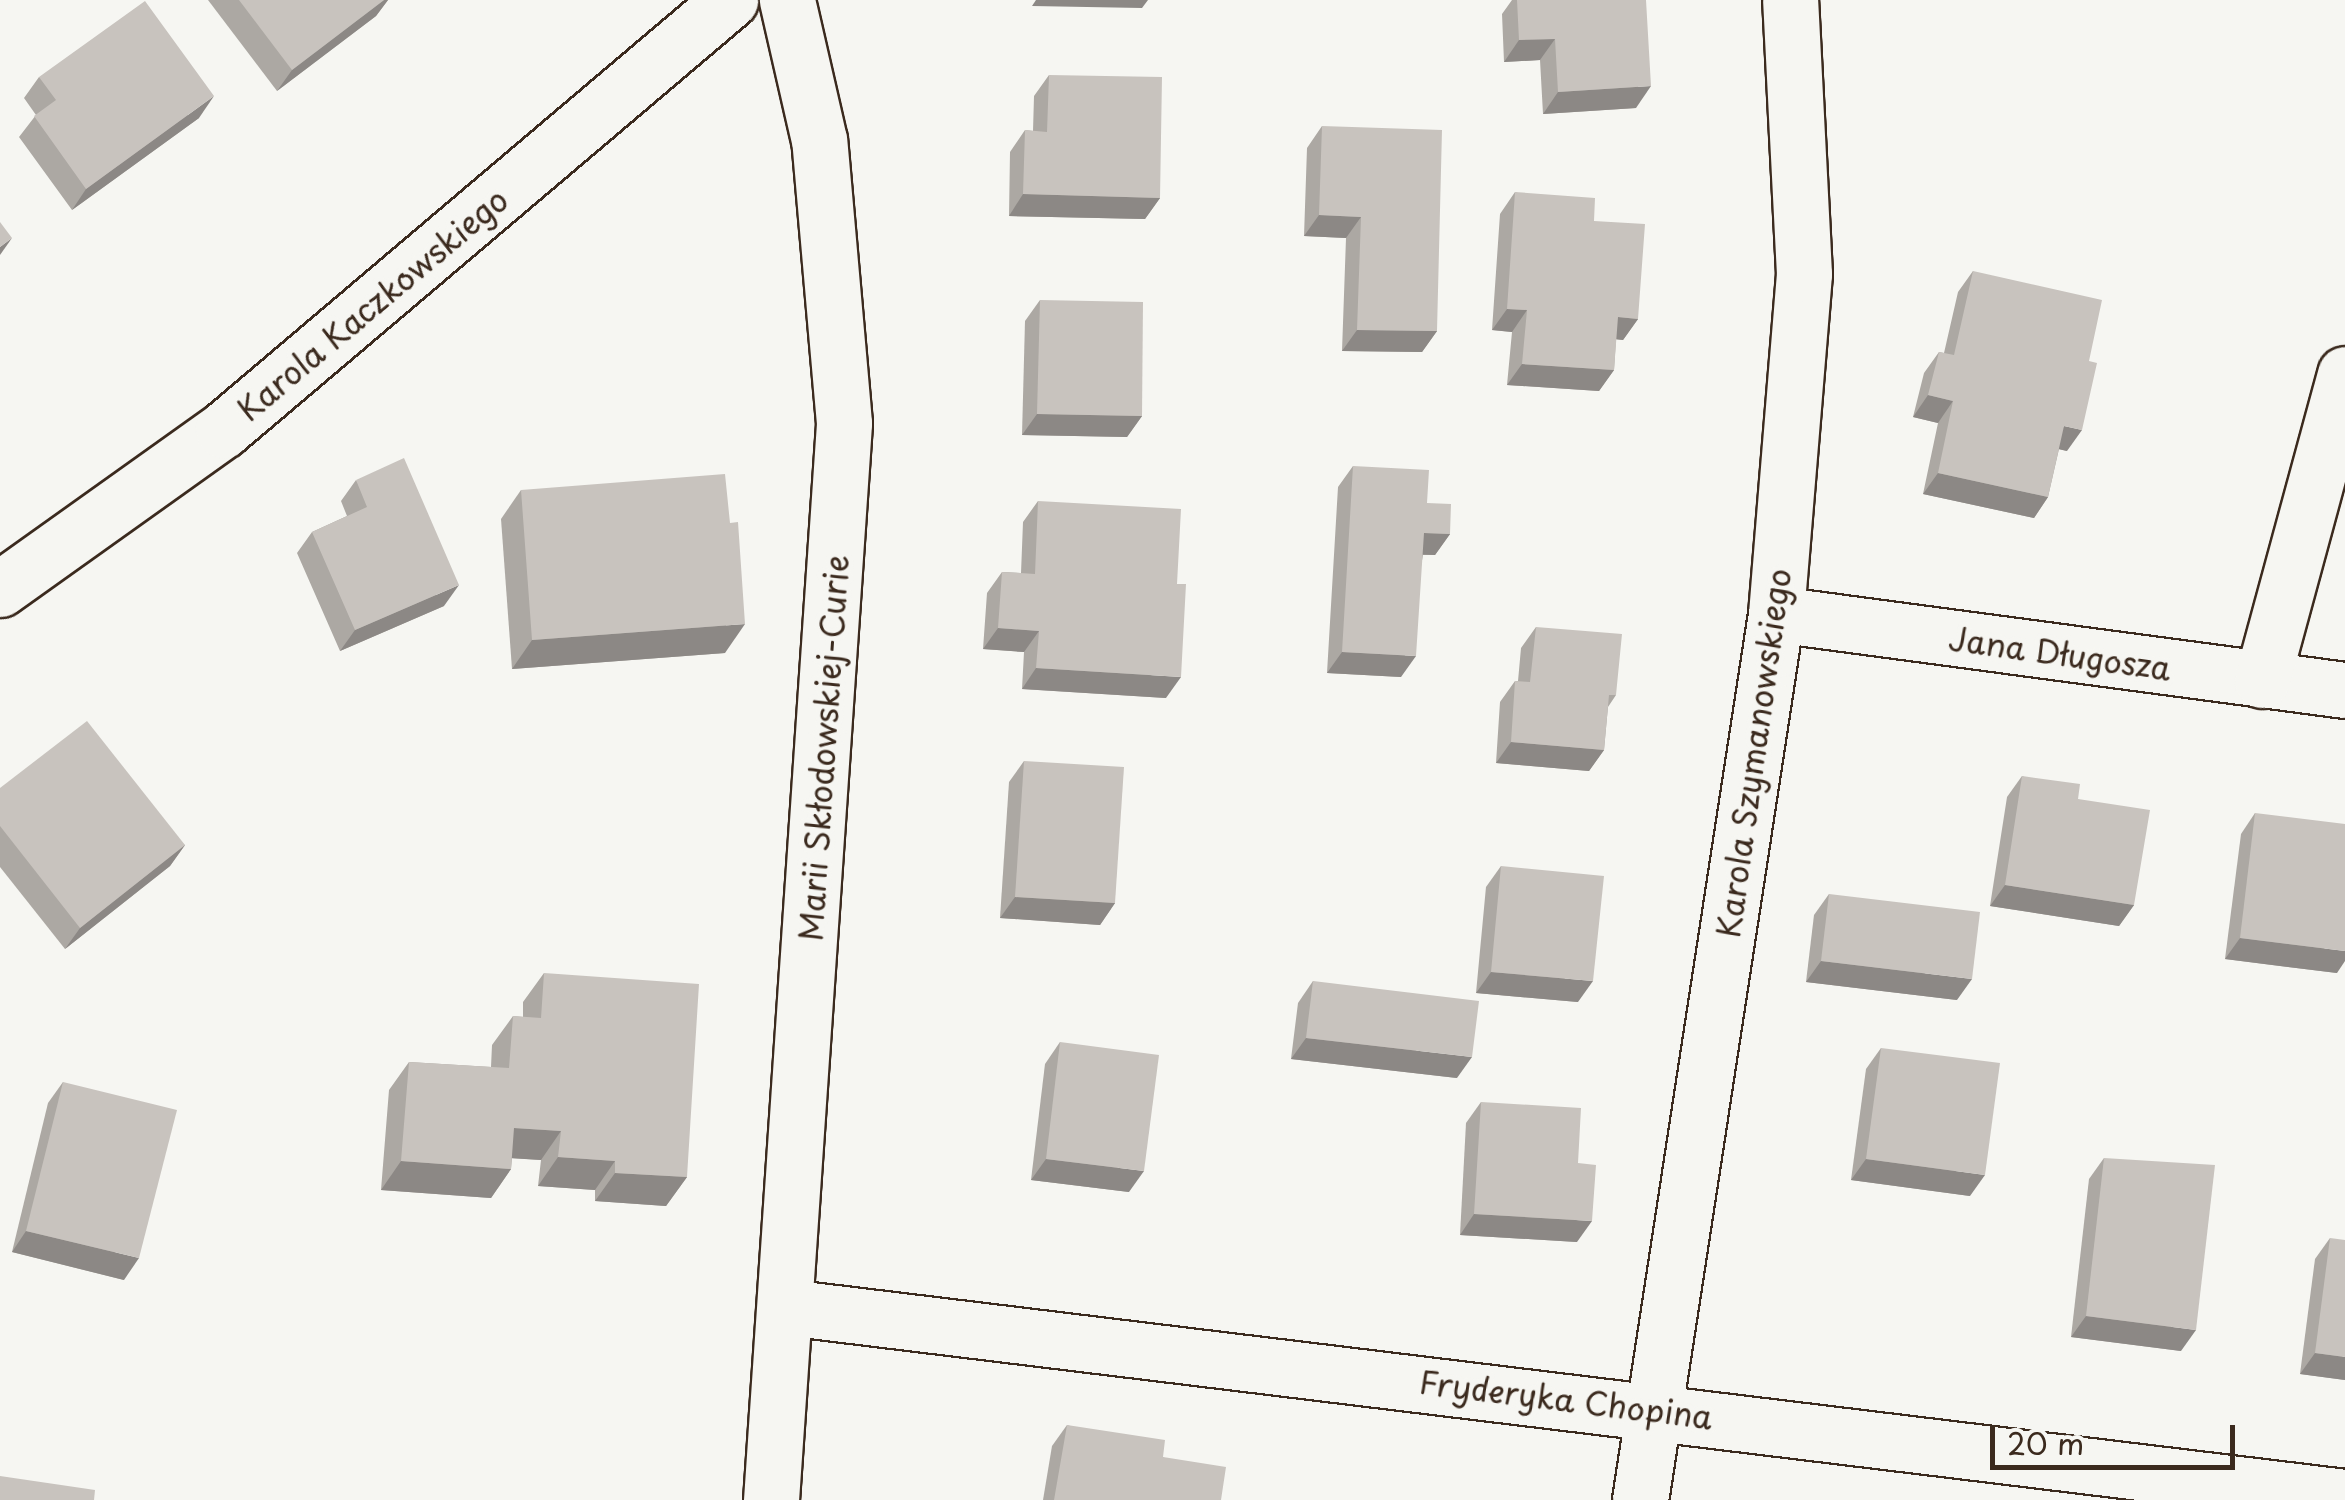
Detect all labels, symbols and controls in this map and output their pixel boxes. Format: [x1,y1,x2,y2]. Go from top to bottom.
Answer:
street label: Karola Kaczkowskiego [228,179,516,429]
street label: Marii Skłodowskiej-Curie [790,553,856,943]
street label: Karola Szymanowskiego [1708,566,1798,940]
street label: Jana Długosza [1946,618,2174,688]
street label: Fryderyka Chopina [1417,1362,1715,1436]
scale bar [1995,1405,2240,1467]
text: 20 m [2007,1420,2084,1465]

